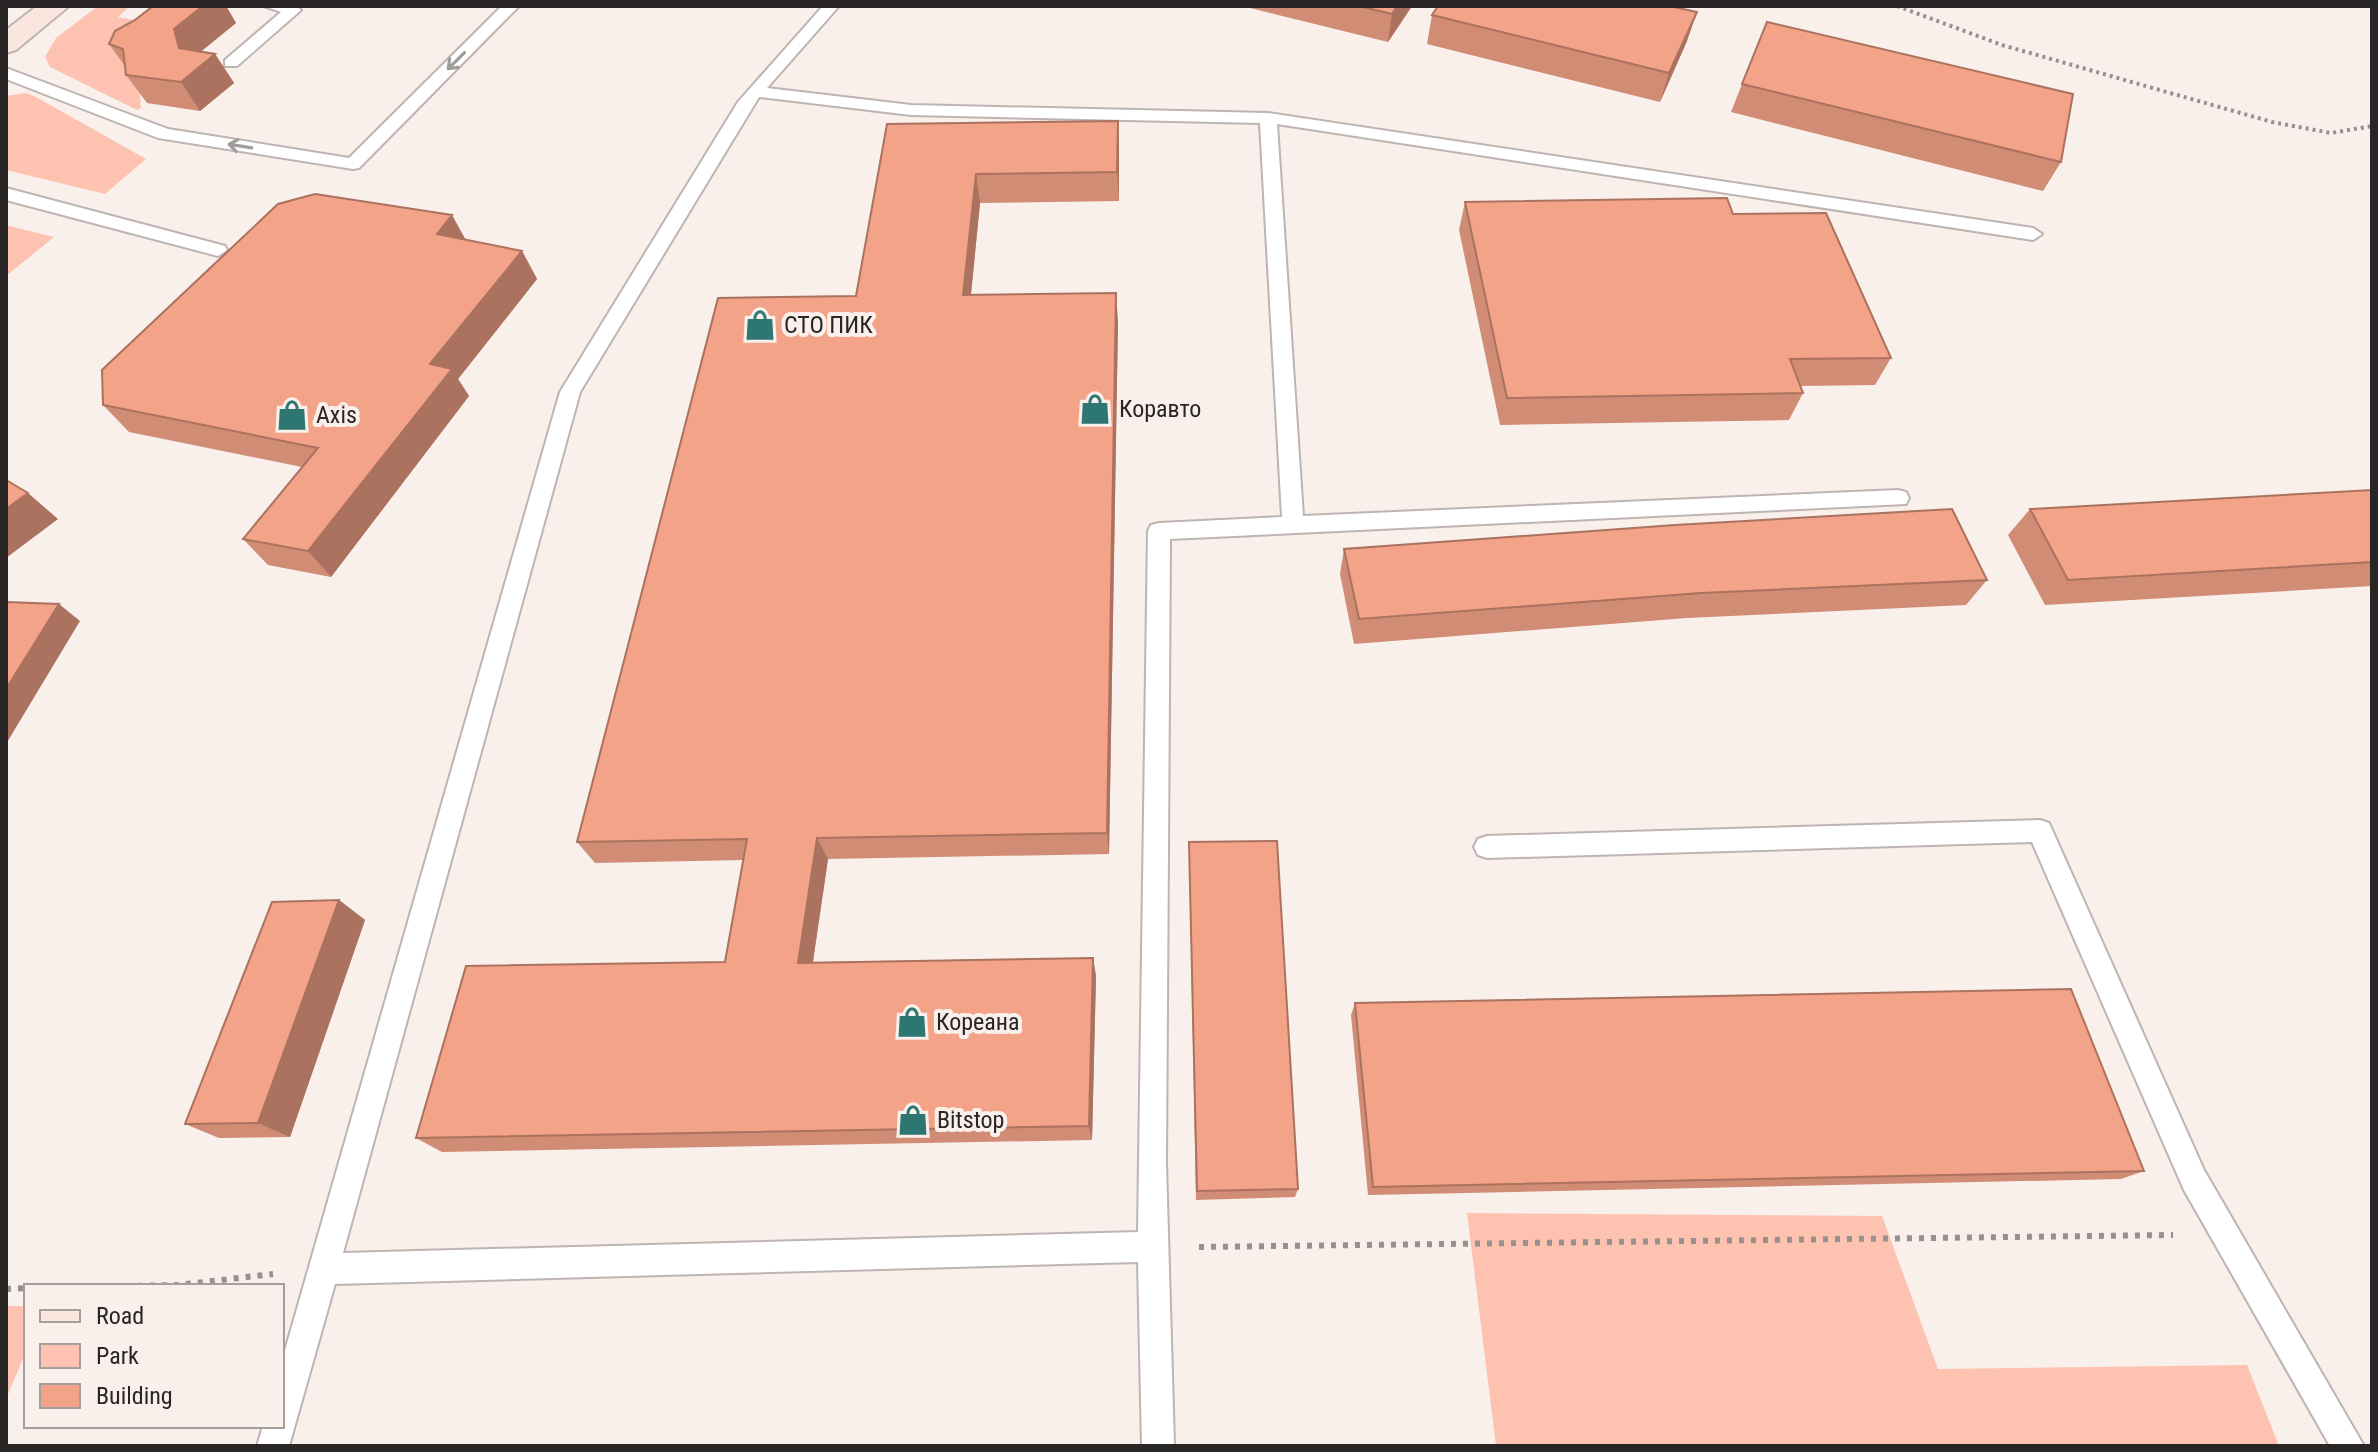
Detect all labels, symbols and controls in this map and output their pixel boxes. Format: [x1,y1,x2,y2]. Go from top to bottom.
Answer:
one-way arrow [447,51,466,70]
one-way arrow [228,138,253,153]
shop icon: СТО ПИК [743,308,777,342]
place label: СТО ПИК [784,311,873,339]
shop icon: Коравто [1078,392,1112,426]
place label: Коравто [1119,395,1201,423]
shop icon: Axis [275,398,309,432]
place label: Axis [316,401,357,429]
shop icon: Кореана [895,1005,929,1039]
place label: Кореана [936,1008,1019,1036]
shop icon: Bitstop [896,1103,930,1137]
place label: Bitstop [937,1106,1004,1134]
legend [24,1284,284,1428]
text: Road [96,1302,144,1330]
text: Park [96,1342,139,1370]
text: Building [96,1382,173,1410]

